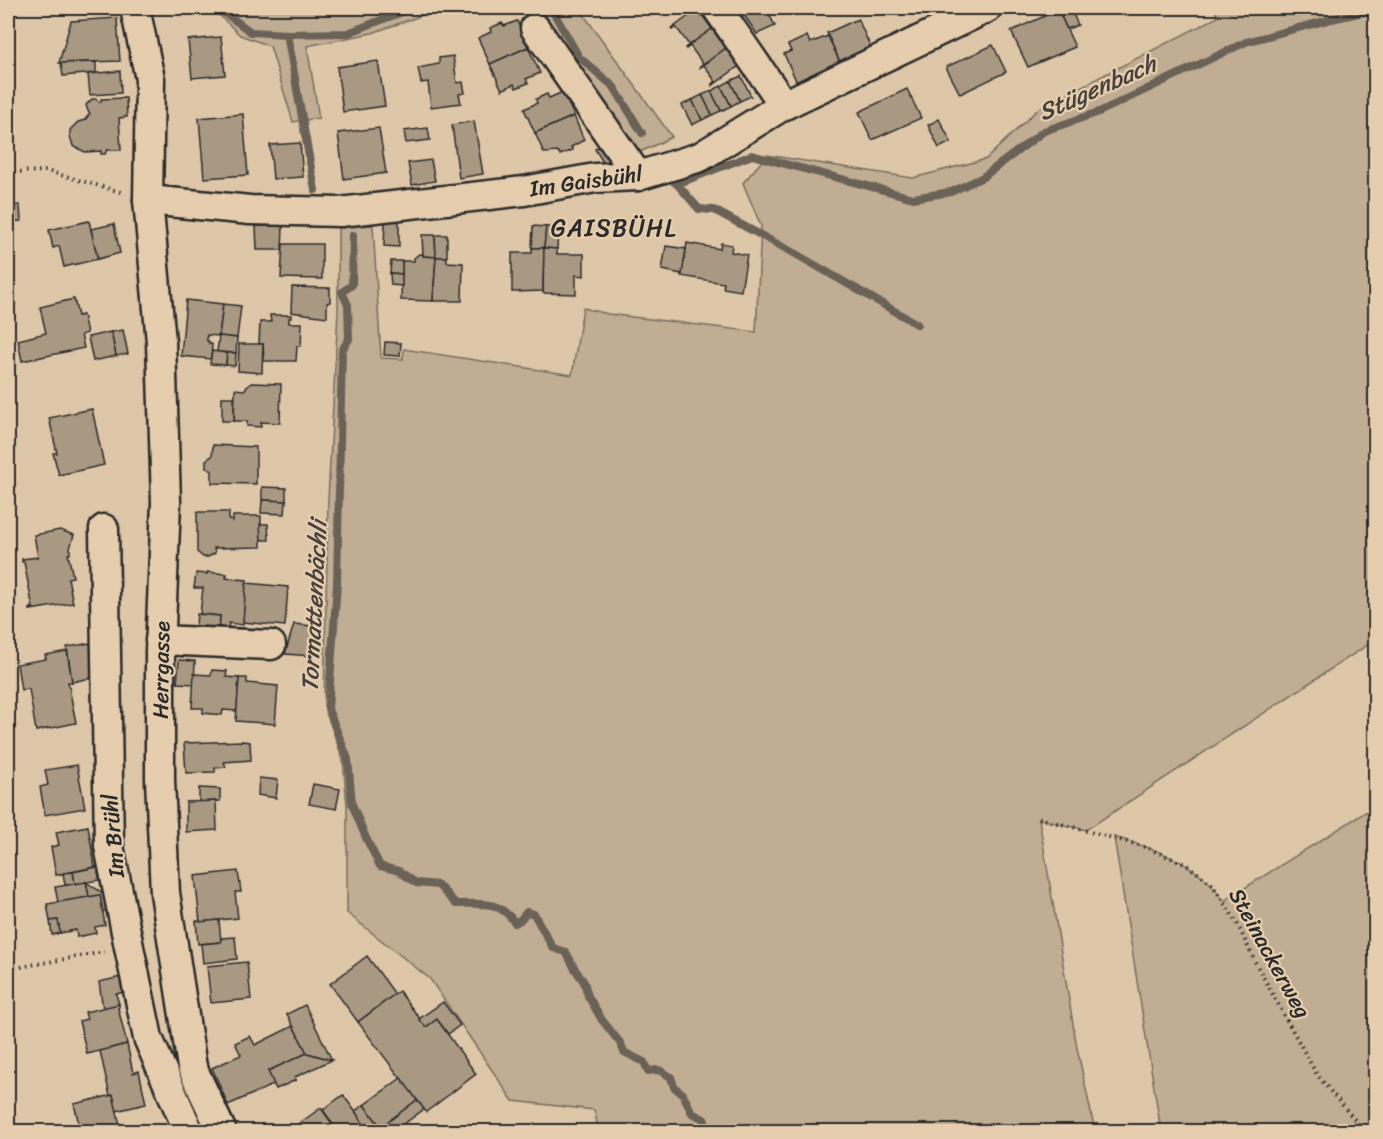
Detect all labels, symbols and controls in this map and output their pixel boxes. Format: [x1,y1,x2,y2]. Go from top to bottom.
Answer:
water label: Stügenbach [1031,42,1165,133]
street label: Im Gaisbühl [526,154,646,208]
district label: GAISBÜHL [551,207,677,249]
water label: Tormattenbächli [289,515,340,693]
street label: Herrgasse [141,620,181,719]
street label: Im Brühl [90,792,136,880]
street label: Steinackerweg [1218,880,1322,1026]

